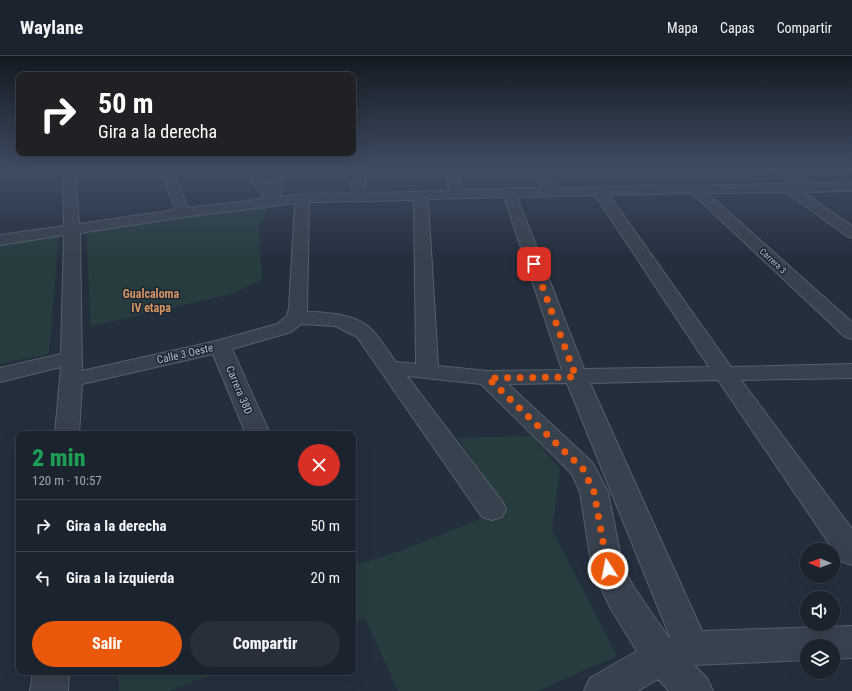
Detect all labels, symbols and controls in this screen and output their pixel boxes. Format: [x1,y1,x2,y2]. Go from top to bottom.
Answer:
text: Waylane [20,16,83,39]
text: Mapa [667,20,698,36]
text: Capas [720,20,755,36]
text: Compartir [777,20,832,36]
text: 50 m [98,87,154,120]
icon: right [32,88,84,140]
text: Gira a la derecha [98,121,217,142]
street label: Carrera 3 [758,246,788,276]
pin [517,247,551,281]
icon: arrive [523,253,545,275]
district label: Gualcaloma IV etapa [123,287,180,315]
street label: Calle 3 Oeste [156,341,214,367]
street label: Carrera 38D [223,364,255,416]
text: 2 min [32,444,86,472]
button: close [298,444,340,486]
text: 120 m · 10:57 [32,473,102,488]
icon: right [32,515,54,537]
text: Gira a la derecha [66,517,167,535]
text: 50 m [310,517,340,535]
north arrow [800,543,840,583]
map controls [800,543,840,679]
position arrow [587,548,629,590]
icon: left [32,567,54,589]
text: Gira a la izquierda [66,569,174,587]
text: 20 m [310,569,340,587]
button: sound [800,591,840,631]
button: Salir [32,621,182,667]
button: Compartir [190,621,340,667]
button: layers [800,639,840,679]

